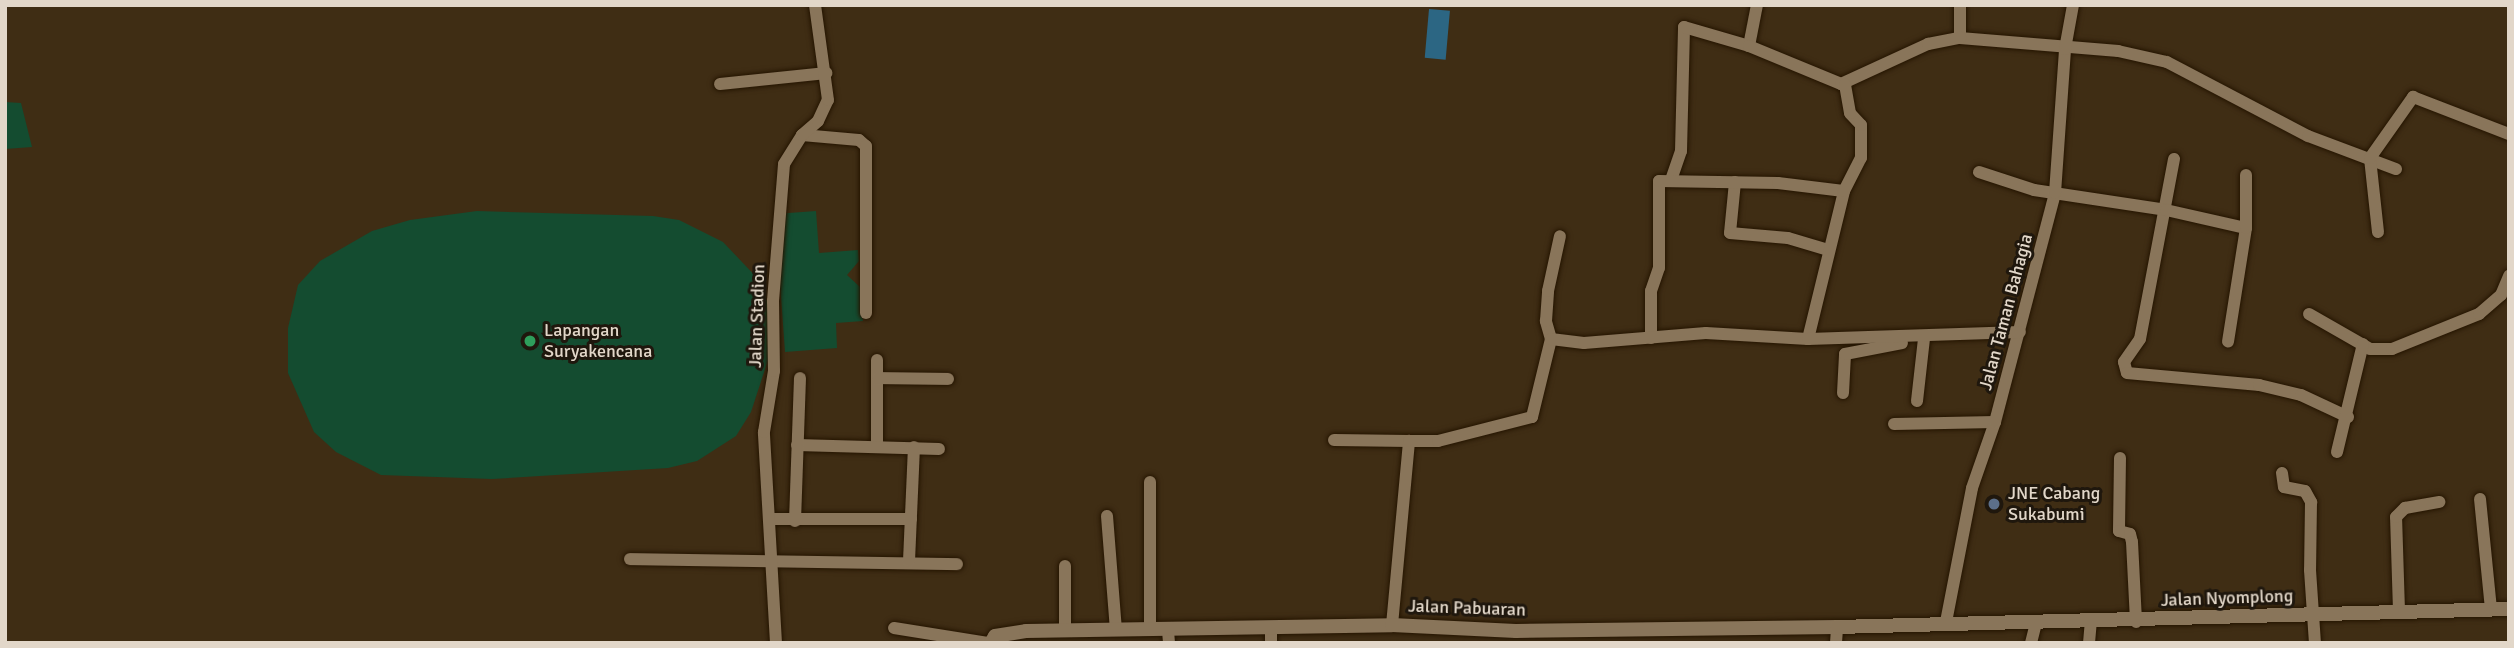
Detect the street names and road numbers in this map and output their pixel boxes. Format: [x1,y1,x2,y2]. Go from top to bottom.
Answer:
street label: Jalan Taman Bahagia [1975,231,2037,393]
street label: Jalan Stadion [744,264,770,368]
street label: Jalan Nyomplong [2160,585,2294,611]
street label: Jalan Pabuaran [1408,595,1526,621]

